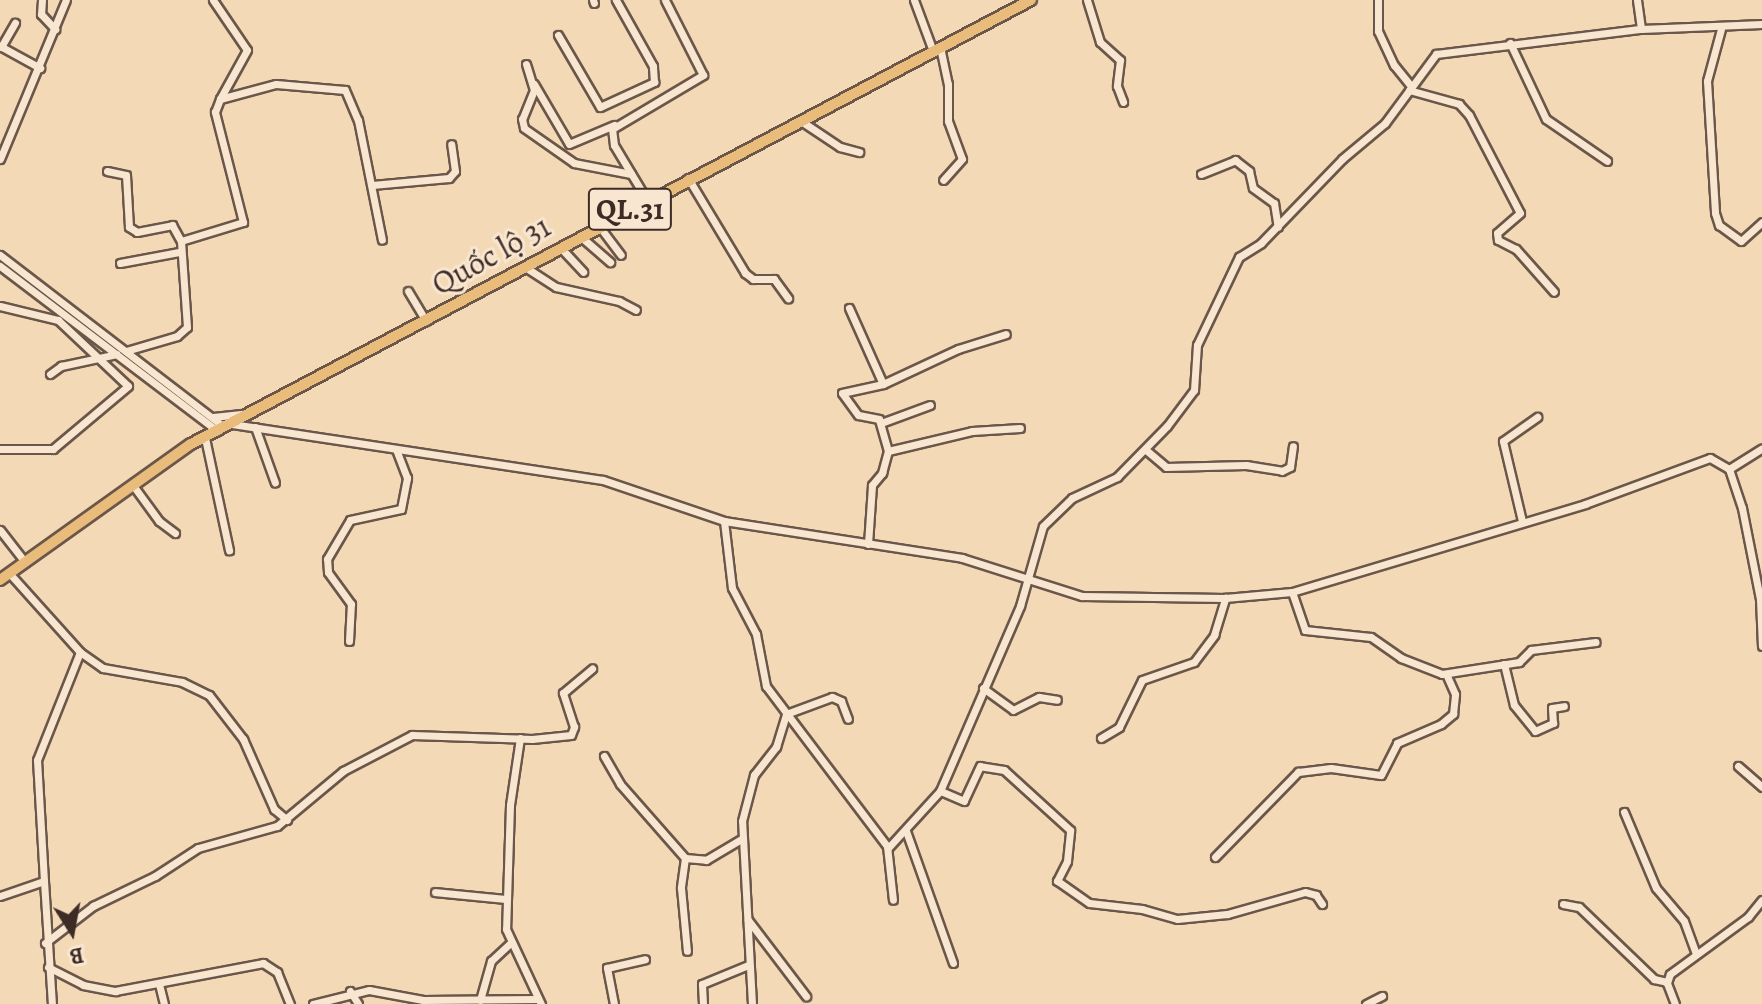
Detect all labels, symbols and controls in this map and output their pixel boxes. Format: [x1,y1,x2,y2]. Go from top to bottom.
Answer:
road number: QL.31 [586,183,674,235]
street label: Quốc lộ 31 [425,207,557,303]
north arrow [32,892,112,972]
text: B [67,940,86,972]

